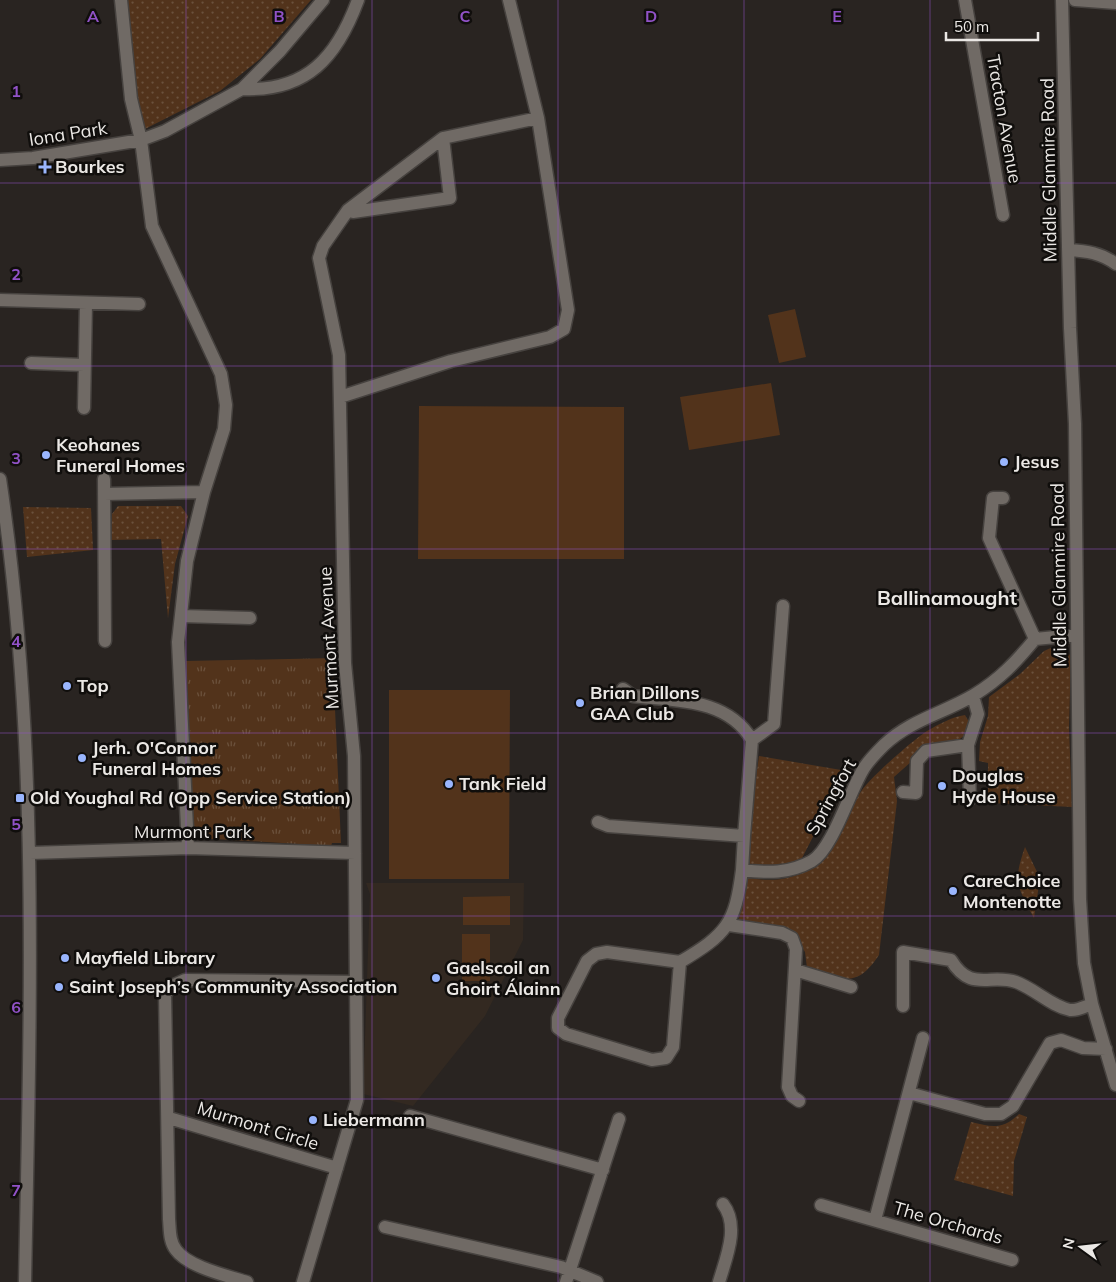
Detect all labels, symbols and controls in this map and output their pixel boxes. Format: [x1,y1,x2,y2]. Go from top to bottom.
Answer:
text: A [87,6,99,26]
text: B [273,6,285,26]
text: C [460,6,471,26]
text: D [645,6,657,26]
text: E [832,6,842,26]
scale bar [946,10,1038,42]
text: 50 m [954,17,989,36]
street label: Tracton Avenue [982,53,1027,185]
street label: Middle Glanmire Road [1035,78,1062,262]
text: 1 [11,81,21,101]
street label: Iona Park [27,116,109,151]
place label: Bourkes [55,155,125,178]
marker: Bourkes [39,161,51,173]
text: 2 [11,264,21,284]
place label: Keohanes Funeral Homes [56,433,185,477]
text: 3 [11,448,21,468]
marker: Keohanes Funeral Homes [40,449,52,461]
place label: Jesus [1014,450,1059,473]
marker: Jesus [998,456,1010,468]
street label: Middle Glanmire Road [1045,483,1072,667]
street label: Murmont Avenue [313,566,344,710]
district label: Ballinamought [877,585,1017,610]
text: 4 [11,631,21,651]
place label: Top [77,674,109,697]
marker: Top [61,680,73,692]
place label: Brian Dillons GAA Club [590,681,699,725]
marker: Brian Dillons GAA Club [574,697,586,709]
place label: Jerh. O'Connor Funeral Homes [92,736,221,780]
marker: Jerh. O'Connor Funeral Homes [76,752,88,764]
street label: Springfort [800,755,861,839]
place label: Douglas Hyde House [952,764,1056,808]
place label: Tank Field [459,772,546,795]
marker: Tank Field [443,778,455,790]
marker: Douglas Hyde House [936,780,948,792]
place label: Old Youghal Rd (Opp Service Station) [30,786,351,809]
marker: Old Youghal Rd (Opp Service Station) [14,792,26,804]
text: 5 [11,814,21,834]
street label: Murmont Park [134,820,253,843]
place label: CareChoice Montenotte [963,869,1061,913]
marker: CareChoice Montenotte [947,885,959,897]
place label: Mayfield Library [75,946,215,969]
marker: Mayfield Library [59,952,71,964]
place label: Gaelscoil an Ghoirt Álainn [446,956,561,1000]
marker: Gaelscoil an Ghoirt Álainn [430,972,442,984]
place label: Saint Joseph’s Community Association [69,975,397,998]
marker: Saint Joseph’s Community Association [53,981,65,993]
text: 6 [11,997,21,1017]
street label: Murmont Circle [195,1096,322,1155]
place label: Liebermann [323,1108,425,1131]
marker: Liebermann [307,1114,319,1126]
text: 7 [11,1180,21,1200]
street label: The Orchards [891,1196,1006,1249]
north arrow [1056,1222,1106,1272]
text: N [1058,1236,1079,1251]

